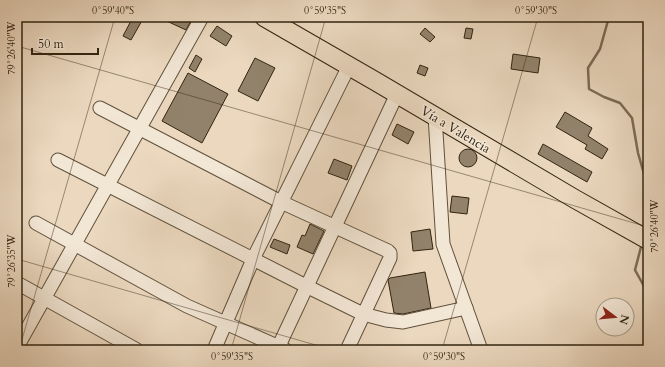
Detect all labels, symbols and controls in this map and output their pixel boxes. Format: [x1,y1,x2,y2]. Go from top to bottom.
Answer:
text: 0°59'40"S [92,4,134,18]
text: 0°59'35"S [304,4,346,18]
text: 0°59'30"S [515,4,557,18]
text: 79°26'40"W [5,20,19,75]
scale bar [32,30,98,56]
text: 50 m [38,36,65,52]
street label: Vía a Valencia [417,102,494,158]
text: 79°26'40"W [648,198,662,253]
text: 79°26'35"W [5,233,19,288]
north arrow [595,297,635,337]
text: N [615,313,633,327]
text: 0°59'35"S [211,350,253,364]
text: 0°59'30"S [423,350,465,364]

